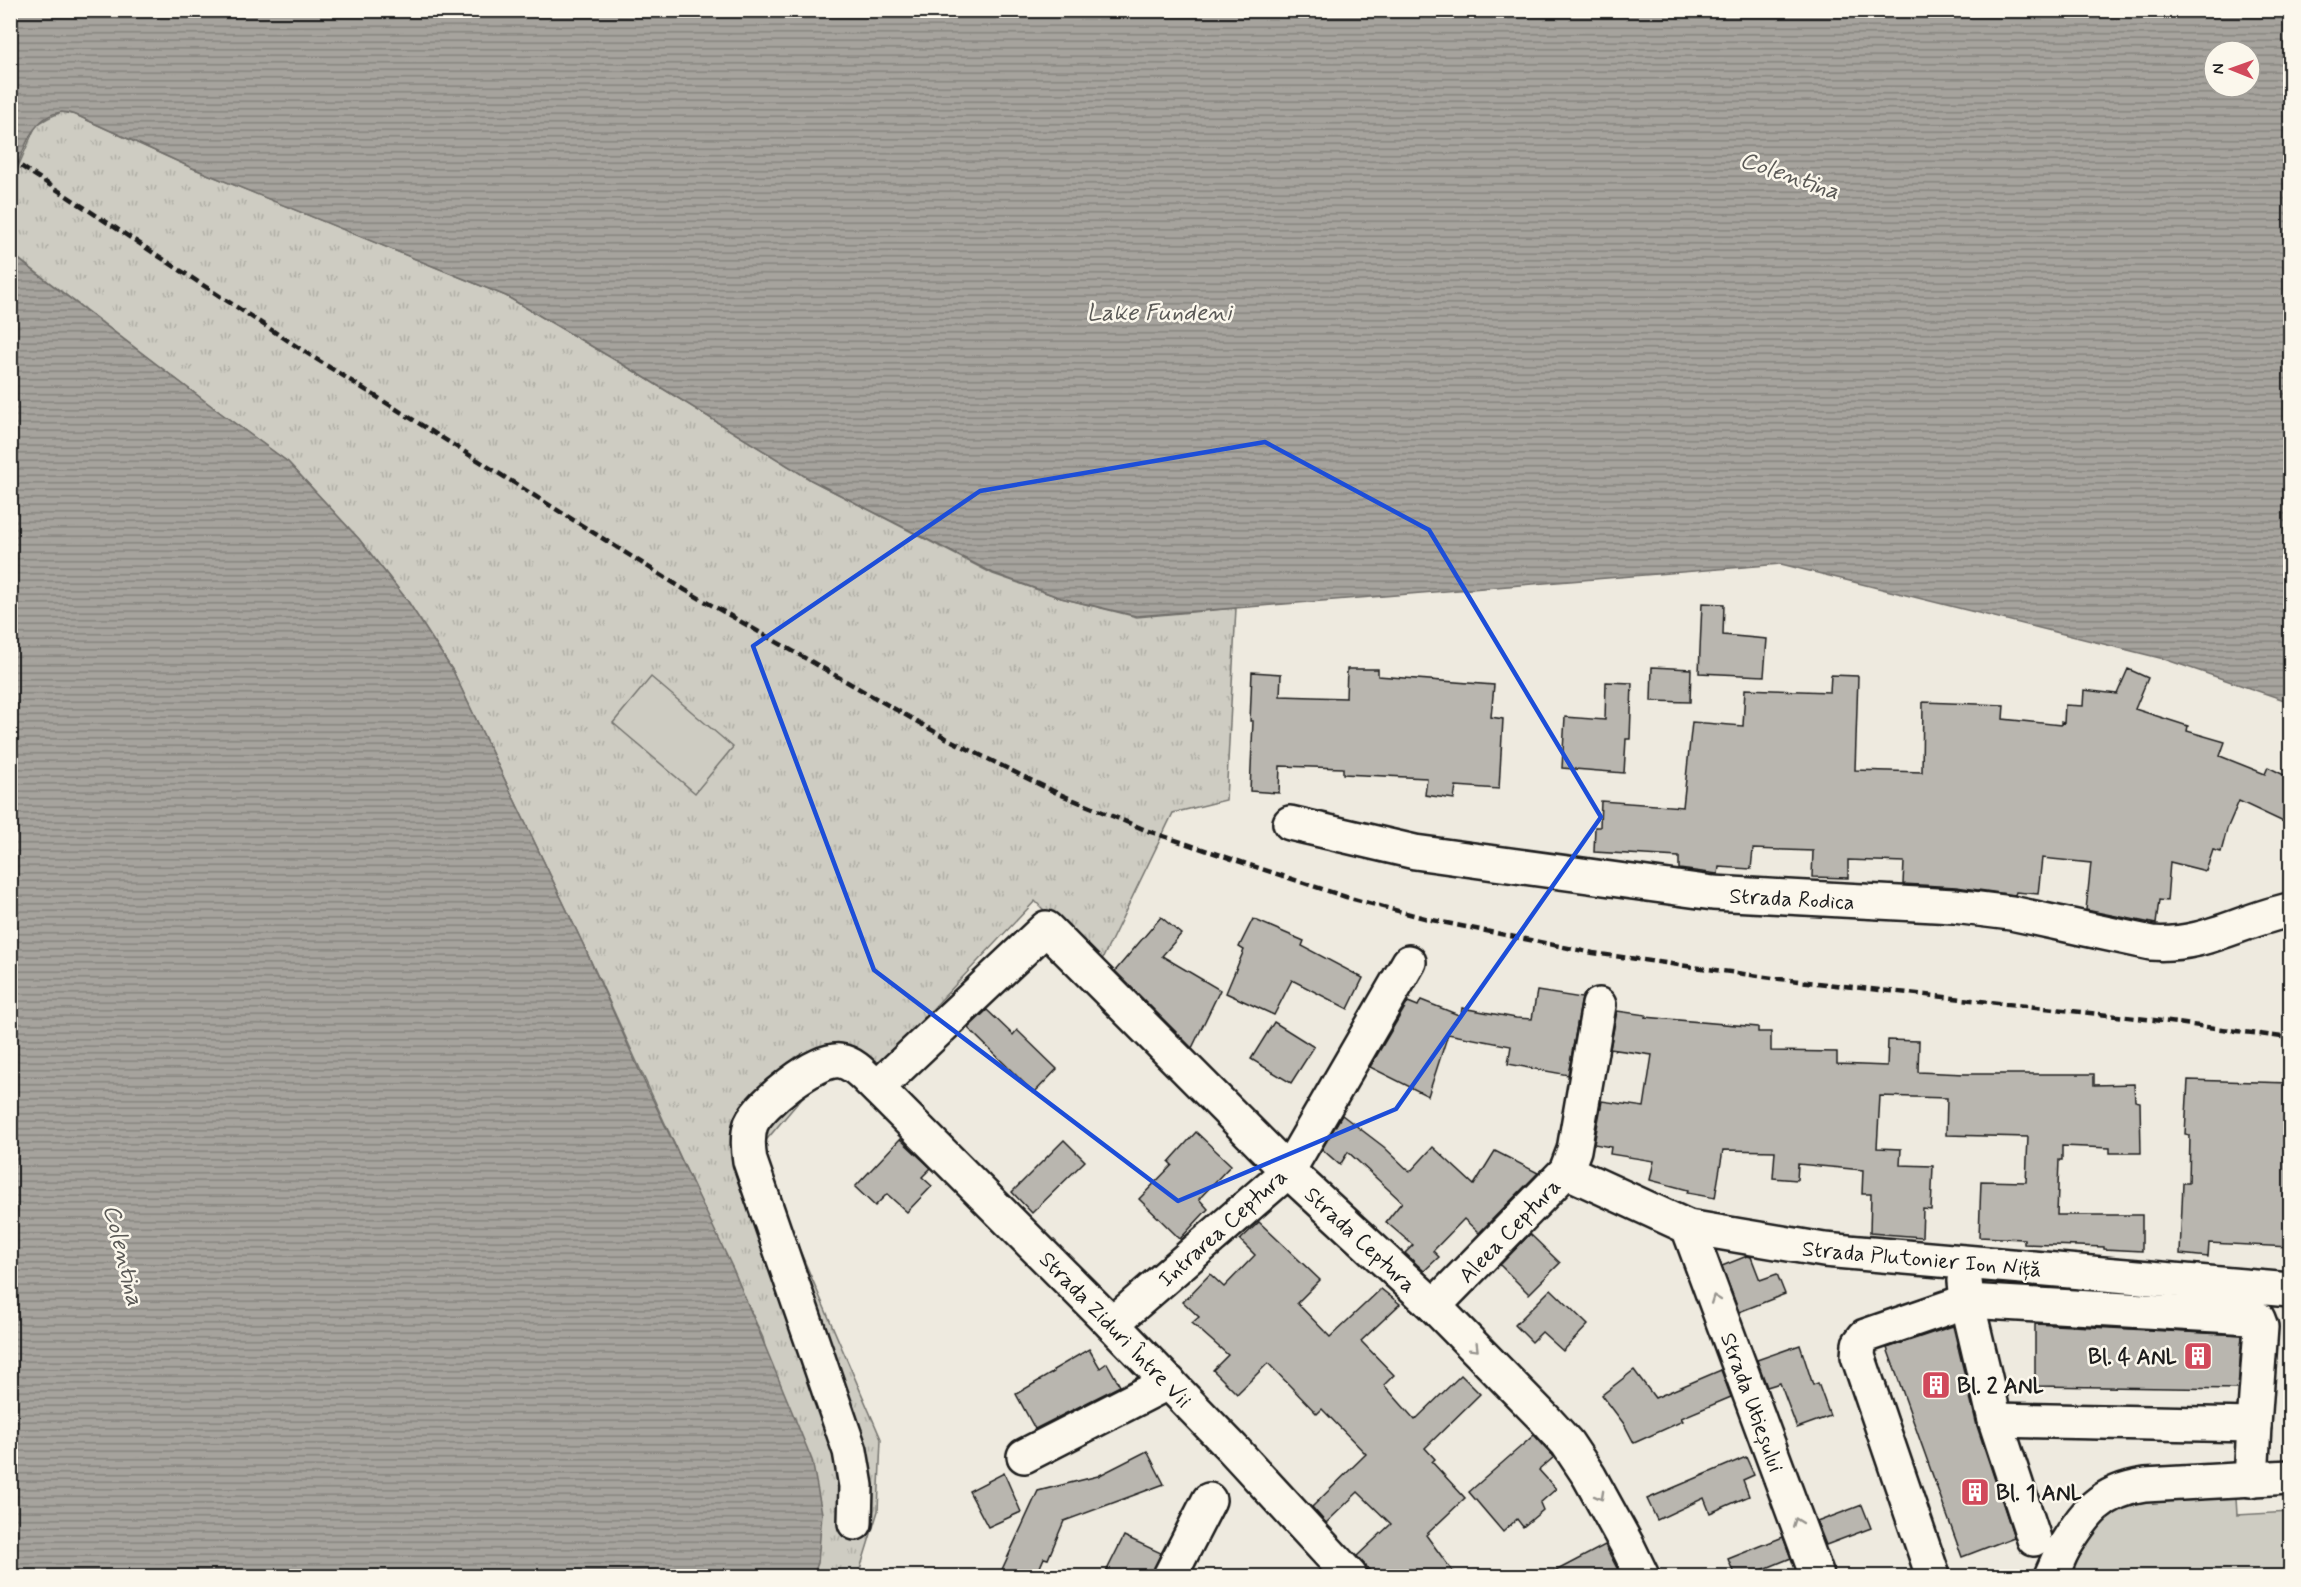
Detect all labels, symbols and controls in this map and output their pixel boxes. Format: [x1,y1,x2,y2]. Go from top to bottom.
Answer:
north arrow [2202,39,2262,99]
text: N [2208,63,2229,74]
water label: Colentina [1736,145,1843,208]
water label: Lake Fundeni [1086,298,1233,329]
street label: Strada Rodica [1728,883,1855,917]
street label: Intrarea Ceptura [1153,1163,1294,1294]
street label: Aleea Ceptura [1453,1173,1568,1290]
street label: Strada Ceptura [1298,1181,1422,1300]
water label: Colentina [95,1202,150,1309]
street label: Strada Plutonier Ion Niță [1801,1236,2043,1284]
street label: Strada Ziduri Între Vii [1033,1246,1197,1415]
one-way arrow [1710,1294,1722,1305]
street label: Strada Utieșului [1713,1329,1789,1476]
building icon: Bl. 4 ANL [2182,1340,2214,1372]
one-way arrow [1468,1341,1479,1351]
place label: Bl. 4 ANL [2088,1344,2177,1372]
building icon: Bl. 2 ANL [1920,1369,1952,1401]
place label: Bl. 2 ANL [1957,1373,2044,1401]
building icon: Bl. 1 ANL [1959,1476,1991,1508]
place label: Bl. 1 ANL [1996,1480,2082,1508]
one-way arrow [1593,1490,1604,1500]
one-way arrow [1791,1517,1804,1527]

